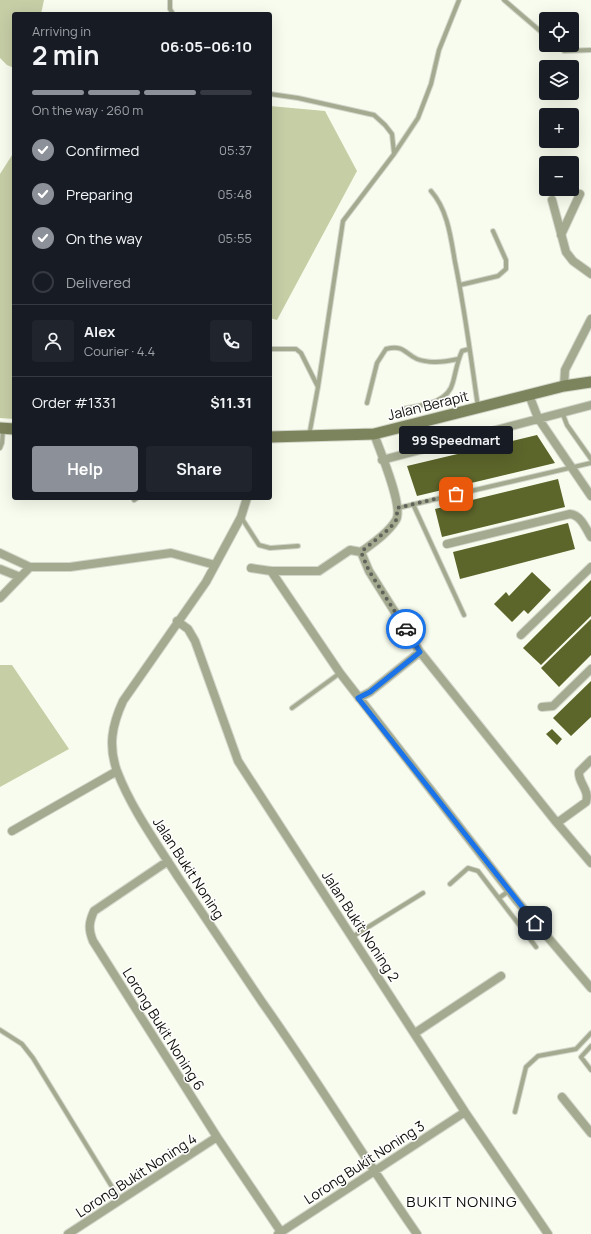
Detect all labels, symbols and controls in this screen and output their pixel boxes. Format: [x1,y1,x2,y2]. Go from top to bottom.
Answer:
map controls [539,12,579,196]
button: locate [539,12,579,52]
text: Arriving in [32,22,91,40]
text: 06:05–06:10 [160,36,252,57]
text: 2 min [32,37,100,73]
button: layers [539,60,579,100]
text: On the way · 260 m [32,101,143,119]
button: + [539,108,579,148]
icon: check [32,139,54,161]
text: Confirmed [66,140,139,161]
text: 05:37 [219,141,252,159]
button: − [539,156,579,196]
icon: check [32,183,54,205]
text: Preparing [66,184,133,205]
text: 05:48 [217,185,252,203]
icon: check [32,227,54,249]
text: On the way [66,228,142,249]
text: 05:55 [218,229,252,247]
text: Delivered [66,272,131,293]
button: person [32,320,74,362]
button: phone [210,320,252,362]
text: Alex [84,321,115,342]
text: Courier · 4.4 [84,342,155,360]
street label: Jalan Berapit [385,386,471,424]
text: Order #1331 [32,392,116,413]
text: $11.31 [210,392,252,413]
callout: 99 Speedmart [399,426,513,454]
text: 99 Speedmart [412,431,500,449]
button: Help [32,446,138,492]
button: Share [146,446,252,492]
pin [439,477,473,511]
icon: bag [445,483,467,505]
courier [386,609,426,649]
icon: car [395,618,417,640]
street label: Jalan Bukit Noning [149,813,229,923]
street label: Jalan Bukit Noning 2 [318,867,404,985]
pin [518,906,552,940]
icon: home [524,912,546,934]
street label: Lorong Bukit Noning 6 [119,964,209,1094]
street label: Lorong Bukit Noning 3 [300,1116,428,1208]
street label: Lorong Bukit Noning 4 [72,1129,200,1221]
district label: BUKIT NONING [406,1191,518,1212]

